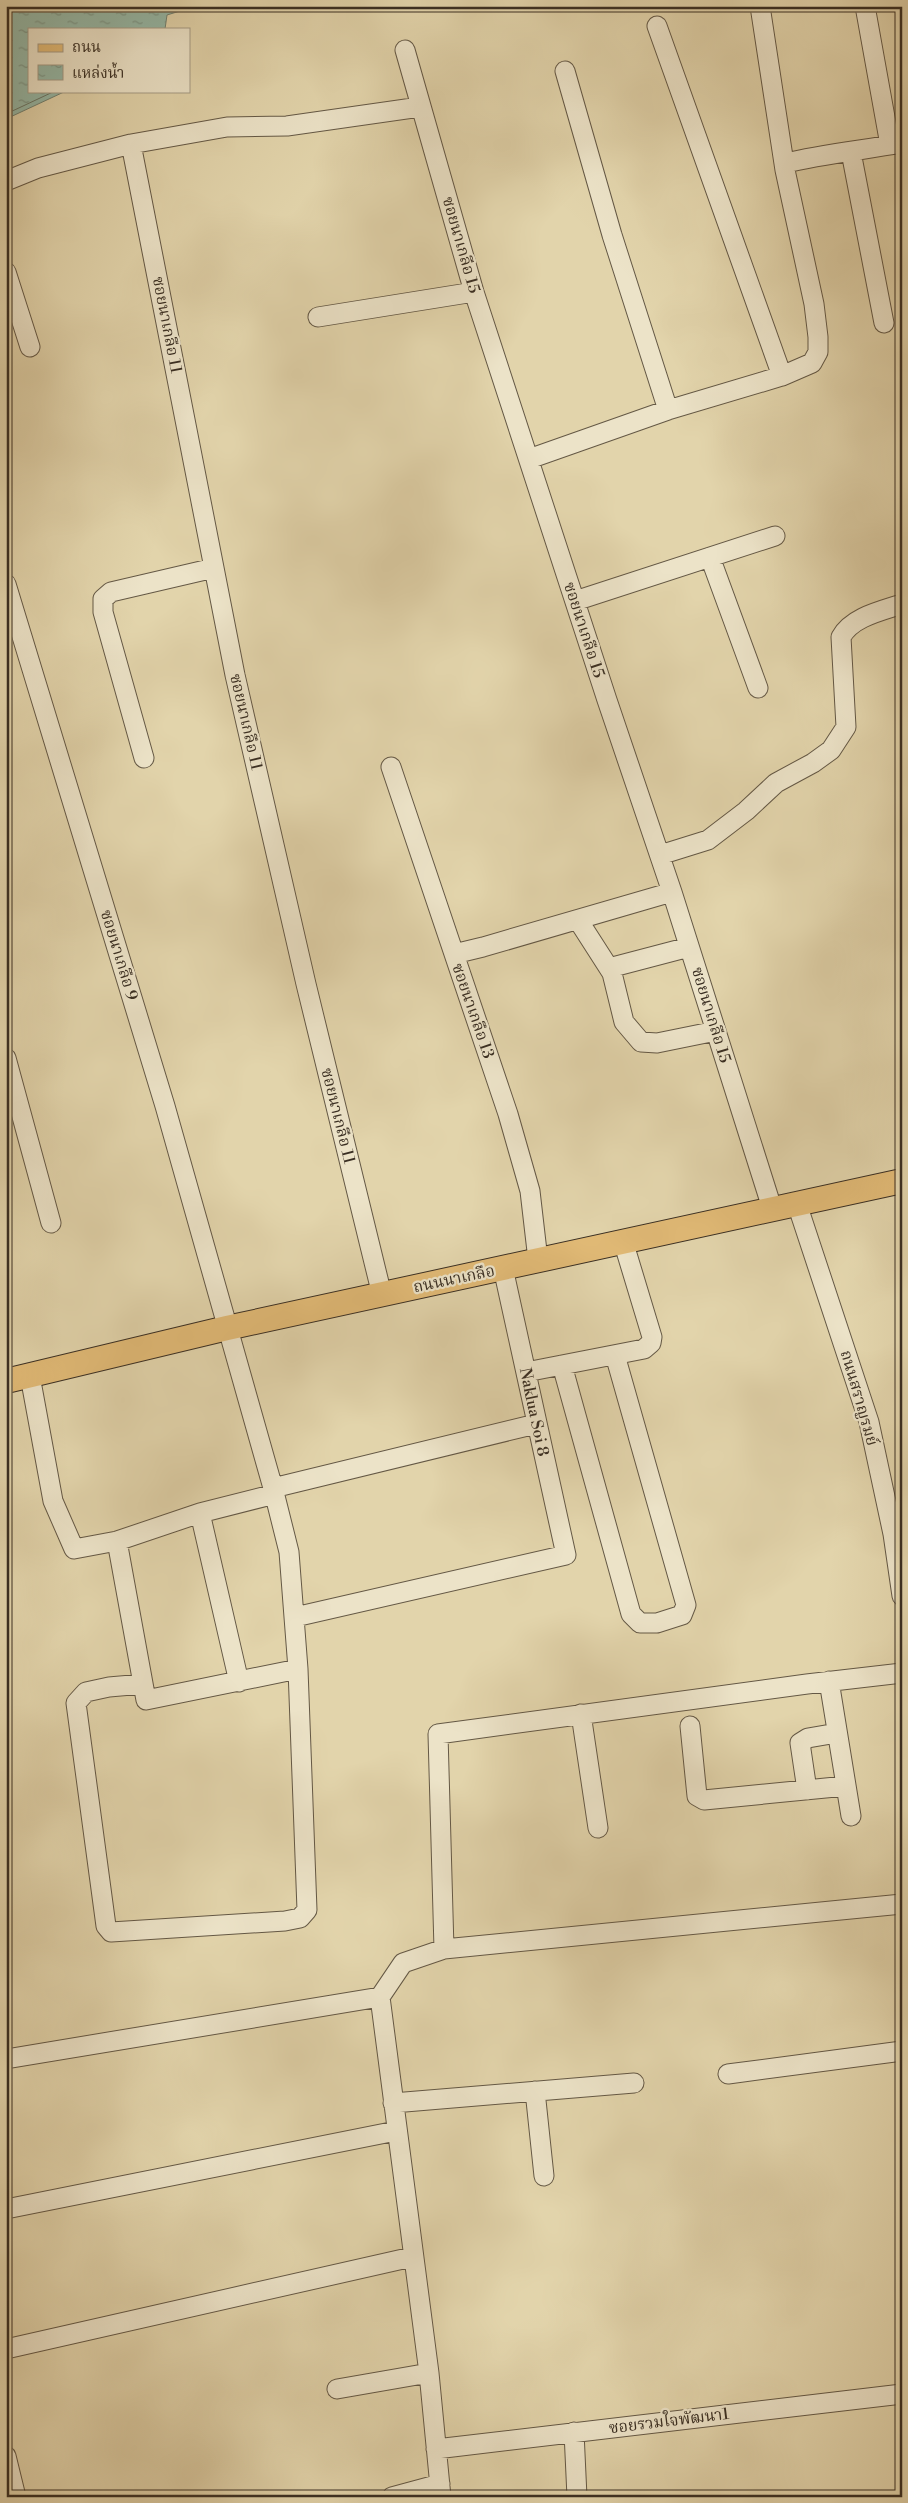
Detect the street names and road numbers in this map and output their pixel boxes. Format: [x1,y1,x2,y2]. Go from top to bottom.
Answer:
street label: ซอยนาเกลือ 15 [438,194,484,296]
street label: ซอยนาเกลือ 11 [148,275,186,375]
street label: ซอยนาเกลือ 15 [559,580,609,681]
street label: ซอยนาเกลือ 11 [225,672,267,772]
street label: ซอยนาเกลือ 9 [96,907,142,1003]
street label: ซอยนาเกลือ 13 [447,961,499,1061]
street label: ซอยนาเกลือ 15 [687,964,735,1066]
street label: ซอยนาเกลือ 11 [316,1066,360,1166]
street label: ถนนนาเกลือ [411,1261,497,1297]
street label: ถนนสราญรมย์ [836,1348,882,1448]
street label: Naklua Soi 8 [515,1366,553,1458]
street label: ซอยรวมใจพัฒนา1 [608,2403,730,2438]

